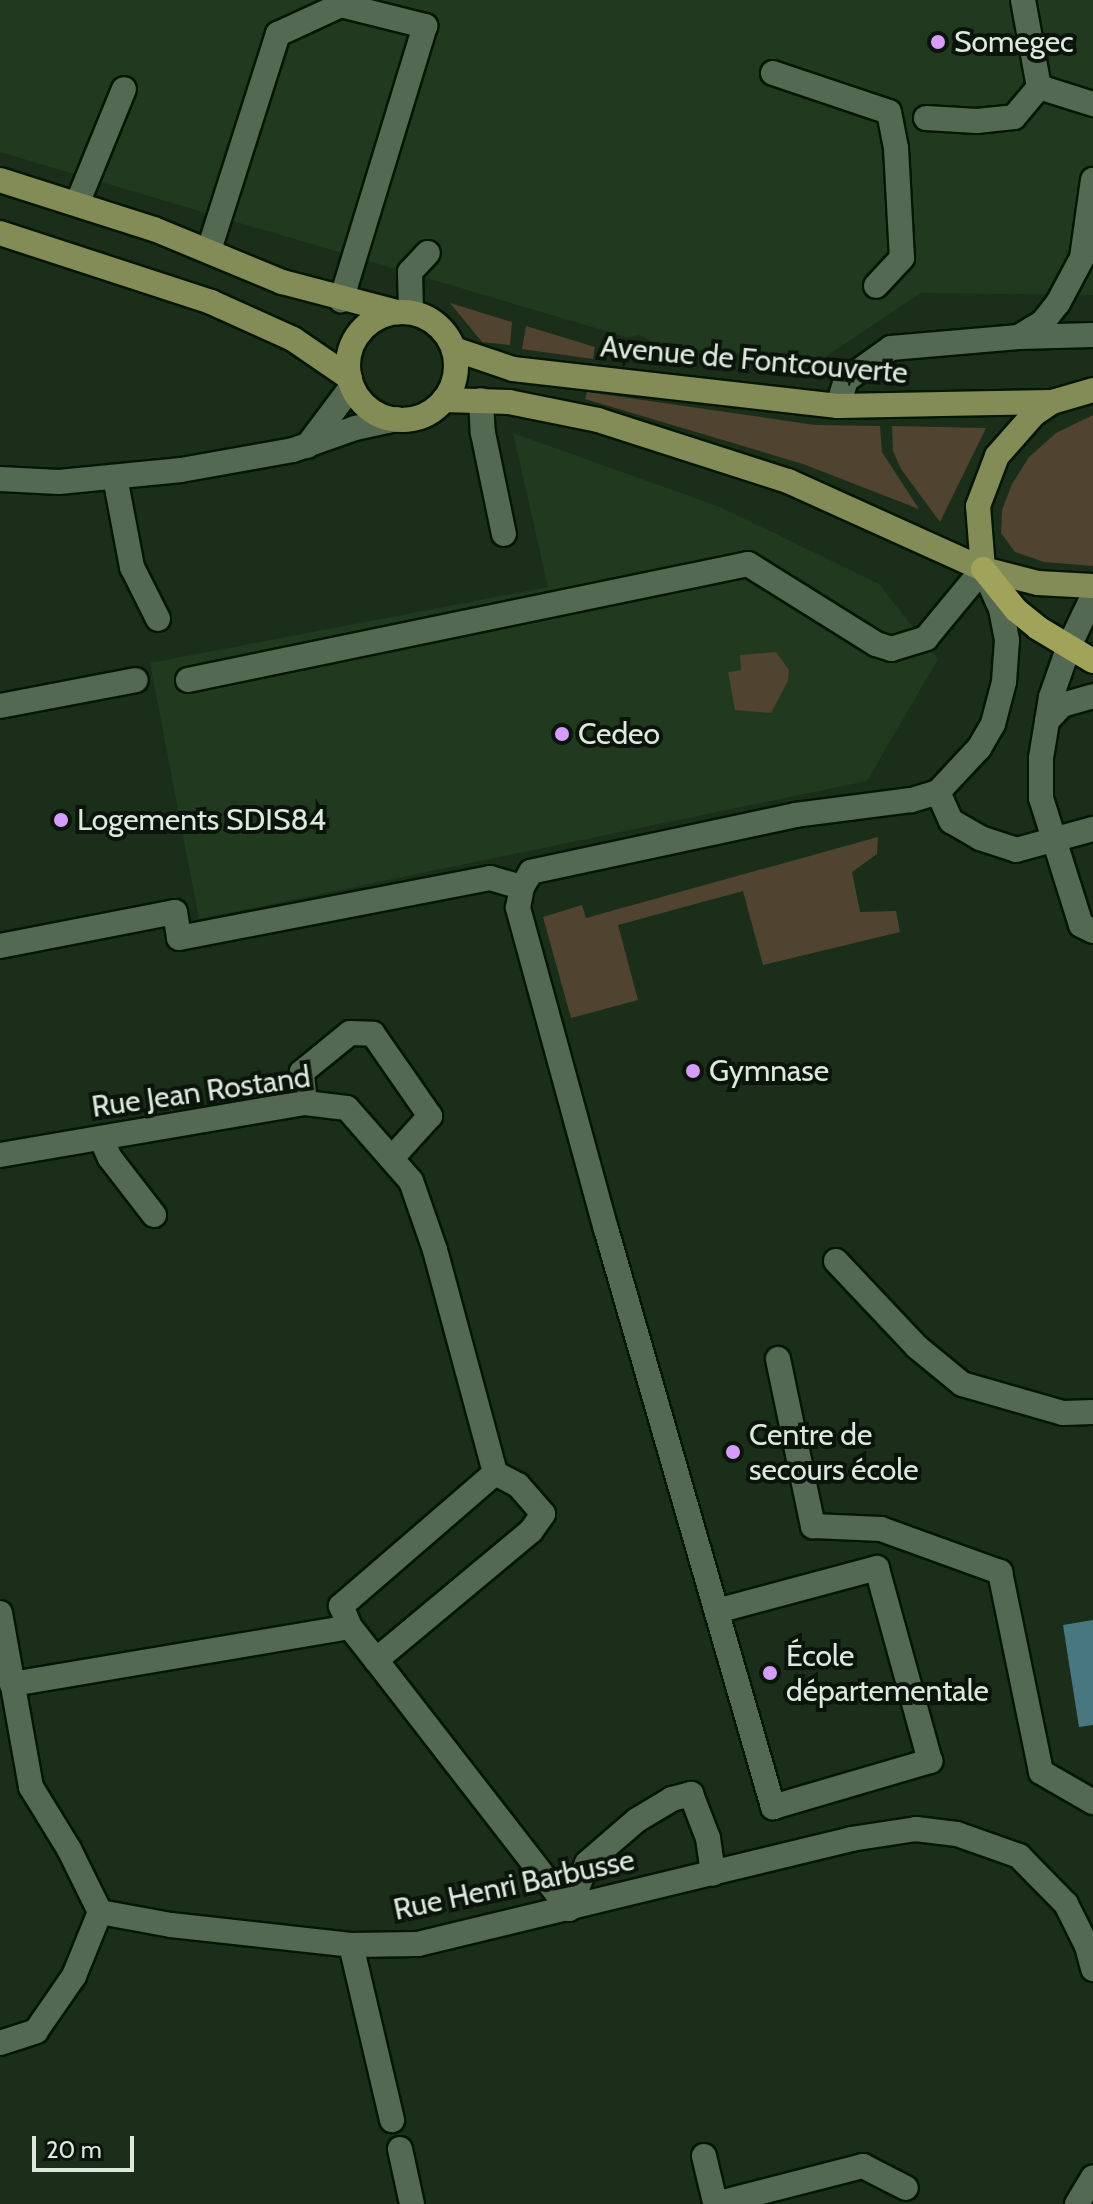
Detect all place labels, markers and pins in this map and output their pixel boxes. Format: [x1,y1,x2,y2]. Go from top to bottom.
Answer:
place label: Somegec [954,24,1074,60]
marker: Somegec [929,33,947,51]
place label: Cedeo [578,716,660,752]
marker: Cedeo [553,725,571,743]
place label: Logements SDIS84 [77,802,326,838]
marker: Logements SDIS84 [52,811,70,829]
place label: Gymnase [709,1053,829,1089]
marker: Gymnase [684,1062,702,1080]
place label: Centre de secours école [749,1417,919,1488]
marker: Centre de secours école [724,1443,742,1461]
place label: École départementale [786,1638,989,1708]
marker: École départementale [761,1664,779,1682]

